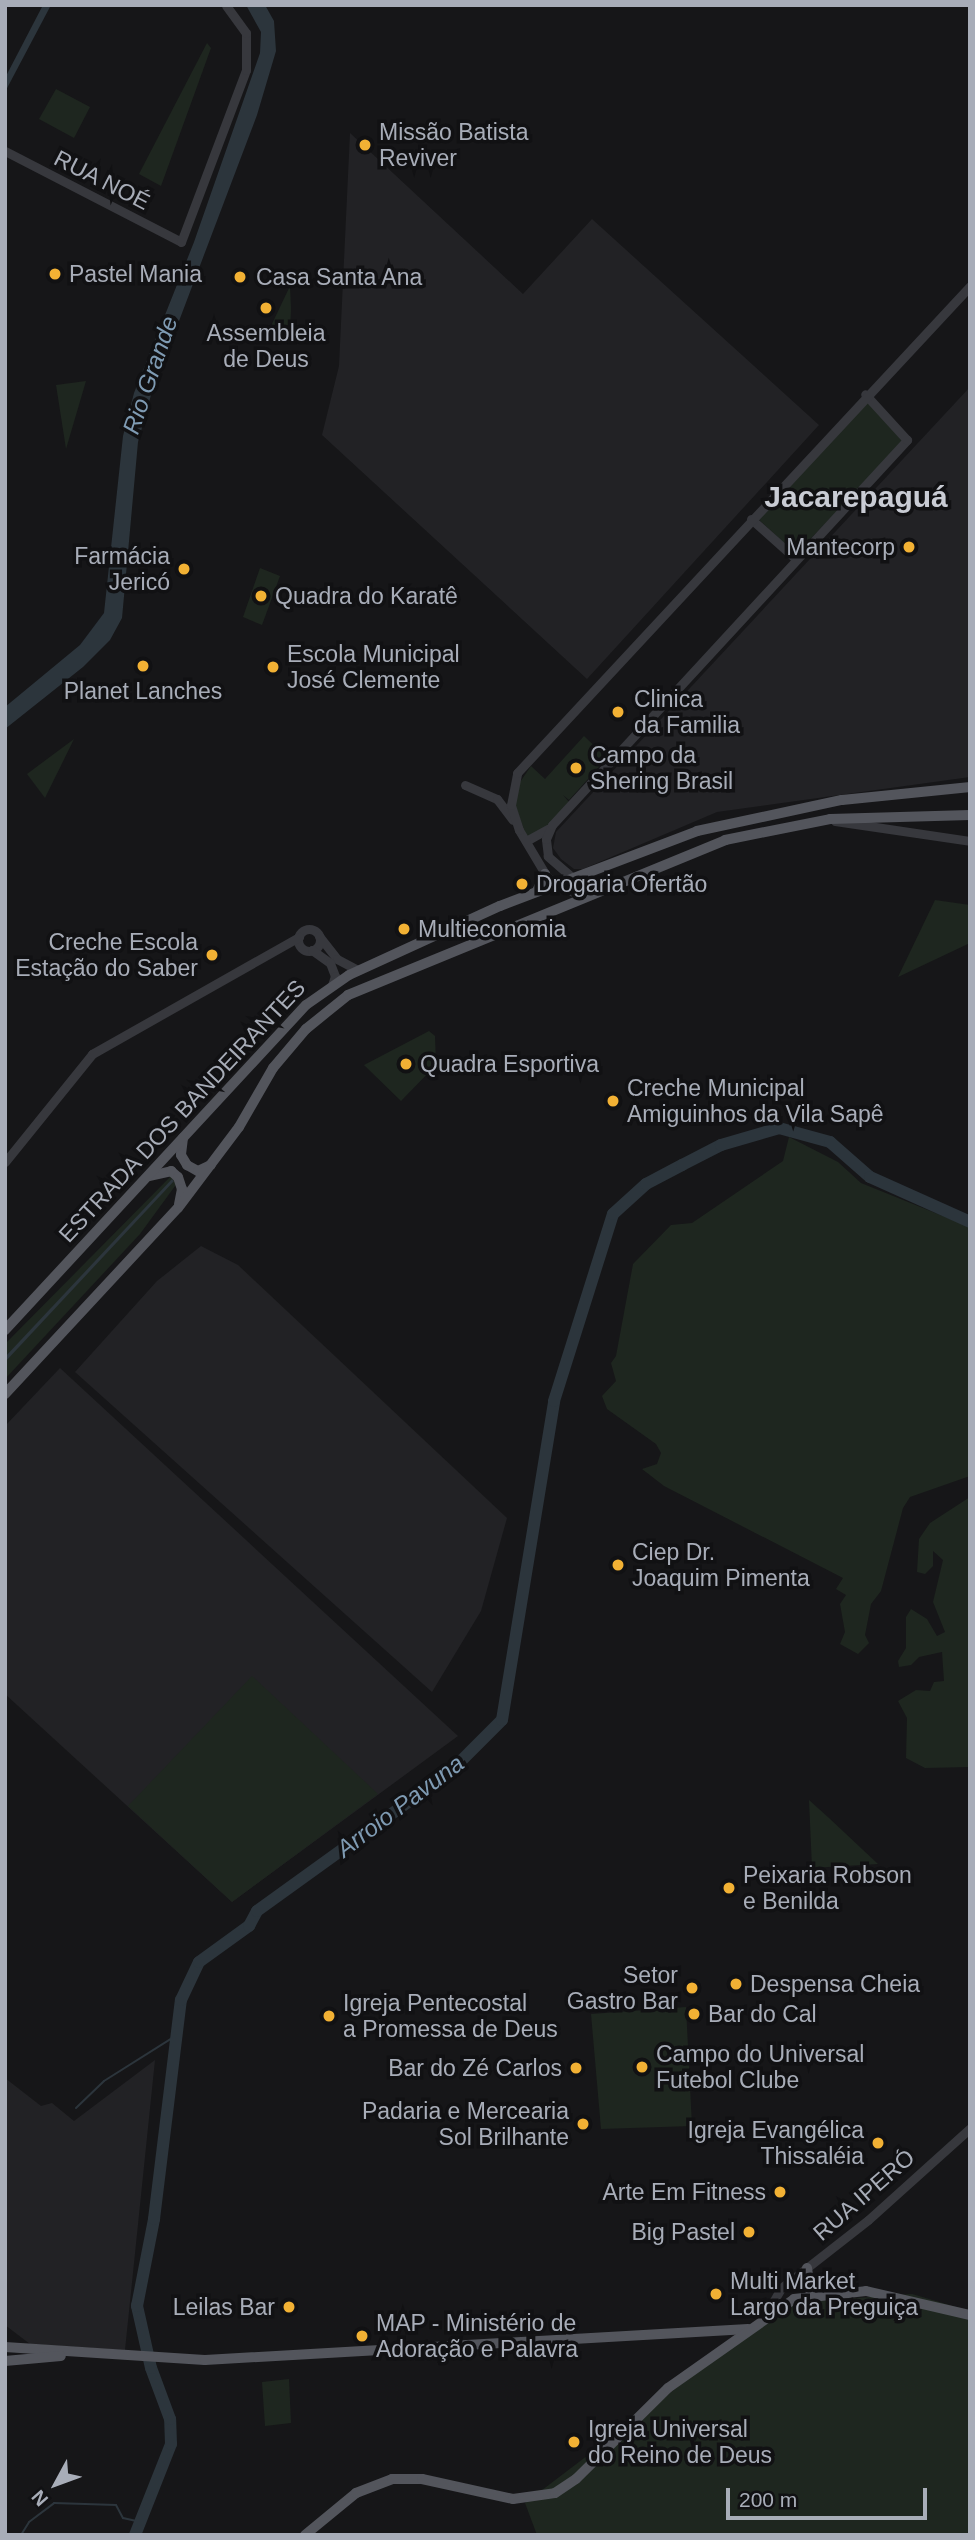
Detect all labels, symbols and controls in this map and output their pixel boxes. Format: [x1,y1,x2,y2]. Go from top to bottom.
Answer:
place label: Missão Batista Reviver [379,118,529,172]
marker: Missão Batista Reviver [357,137,373,153]
street label: RUA NOÉ [49,144,155,216]
place label: Pastel Mania [69,260,202,288]
place label: Casa Santa Ana [256,263,424,291]
marker: Pastel Mania [47,266,63,282]
marker: Casa Santa Ana [230,267,250,287]
marker: Assembleia de Deus [258,300,274,316]
water label: Rio Grande [116,312,184,438]
place label: Assembleia de Deus [207,319,325,373]
district label: Jacarepaguá [764,479,948,515]
place label: Mantecorp [786,533,895,561]
marker: Mantecorp [901,539,917,555]
place label: Farmácia Jericó [74,542,170,596]
marker: Farmácia Jericó [176,561,192,577]
place label: Quadra do Karatê [275,582,458,610]
marker: Quadra do Karatê [253,588,269,604]
place label: Escola Municipal José Clemente [287,640,460,694]
marker: Planet Lanches [135,658,151,674]
marker: Escola Municipal José Clemente [265,659,281,675]
place label: Planet Lanches [64,677,222,705]
place label: Clinica da Familia [634,685,740,739]
marker: Clinica da Familia [608,702,628,722]
place label: Campo da Shering Brasil [590,741,733,795]
marker: Campo da Shering Brasil [568,760,584,776]
place label: Drogaria Ofertão [536,870,707,898]
marker: Drogaria Ofertão [514,876,530,892]
place label: Multieconomia [418,915,566,943]
marker: Multieconomia [396,921,412,937]
place label: Creche Escola Estação do Saber [15,928,198,982]
marker: Creche Escola Estação do Saber [204,947,220,963]
street label: ESTRADA DOS BANDEIRANTES [52,974,312,1248]
place label: Quadra Esportiva [420,1050,599,1078]
marker: Quadra Esportiva [398,1056,414,1072]
place label: Creche Municipal Amiguinhos da Vila Sapê [627,1074,884,1128]
marker: Creche Municipal Amiguinhos da Vila Sapê [605,1093,621,1109]
place label: Ciep Dr. Joaquim Pimenta [632,1538,810,1592]
marker: Ciep Dr. Joaquim Pimenta [610,1557,626,1573]
water label: Arroio Pavuna [331,1749,469,1863]
place label: Peixaria Robson e Benilda [743,1861,912,1915]
marker: Peixaria Robson e Benilda [721,1880,737,1896]
place label: Setor Gastro Bar [567,1961,678,2015]
place label: Despensa Cheia [750,1970,920,1998]
marker: Despensa Cheia [728,1976,744,1992]
marker: Setor Gastro Bar [684,1980,700,1996]
place label: Igreja Pentecostal a Promessa de Deus [343,1989,558,2043]
place label: Bar do Cal [708,2000,817,2028]
marker: Bar do Cal [686,2006,702,2022]
marker: Igreja Pentecostal a Promessa de Deus [321,2008,337,2024]
place label: Campo do Universal Futebol Clube [656,2040,864,2094]
place label: Bar do Zé Carlos [388,2054,562,2082]
marker: Campo do Universal Futebol Clube [634,2059,650,2075]
marker: Bar do Zé Carlos [568,2060,584,2076]
place label: Padaria e Mercearia Sol Brilhante [362,2097,569,2151]
marker: Padaria e Mercearia Sol Brilhante [575,2116,591,2132]
place label: Igreja Evangélica Thissaléia [688,2116,864,2170]
marker: Igreja Evangélica Thissaléia [870,2135,886,2151]
street label: RUA IPERÓ [807,2143,921,2247]
place label: Arte Em Fitness [602,2178,766,2206]
marker: Arte Em Fitness [772,2184,788,2200]
place label: Big Pastel [631,2218,735,2246]
marker: Big Pastel [741,2224,757,2240]
place label: Multi Market Largo da Preguiça [730,2267,918,2321]
marker: Multi Market Largo da Preguiça [708,2286,724,2302]
place label: Leilas Bar [173,2293,275,2321]
marker: Leilas Bar [281,2299,297,2315]
place label: MAP - Ministério de Adoração e Palavra [376,2309,578,2363]
marker: MAP - Ministério de Adoração e Palavra [354,2328,370,2344]
place label: Igreja Universal do Reino de Deus [588,2415,772,2469]
marker: Igreja Universal do Reino de Deus [566,2434,582,2450]
north arrow [21,2449,91,2519]
scale bar [730,2474,931,2518]
text: N [27,2486,52,2510]
text: 200 m [739,2488,797,2511]

